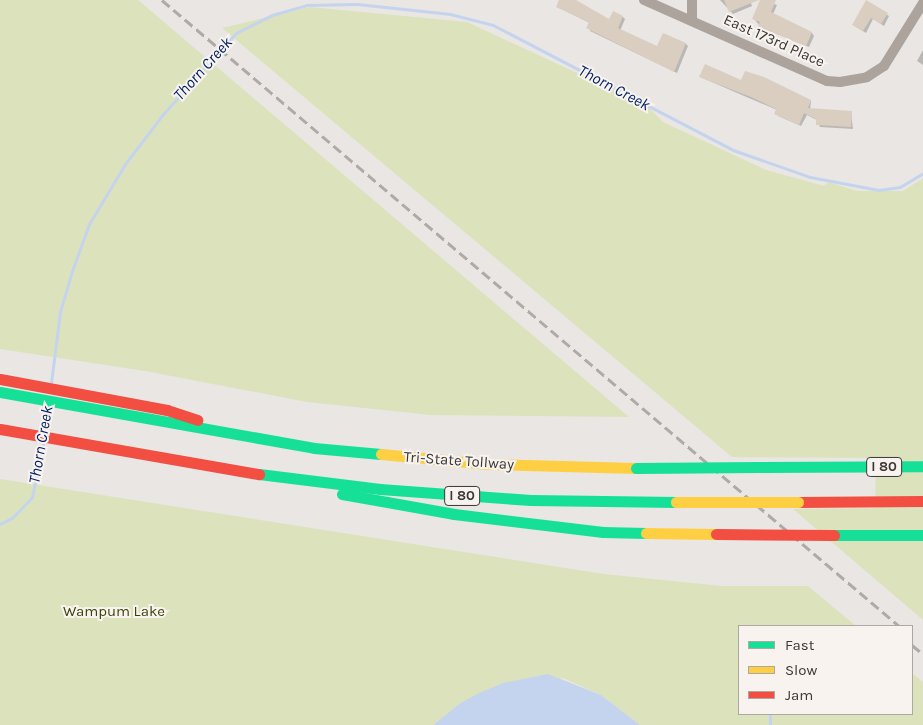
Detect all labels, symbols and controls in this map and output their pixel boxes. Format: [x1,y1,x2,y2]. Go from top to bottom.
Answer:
street label: East 173rd Place [721,11,827,71]
water label: Thorn Creek [170,33,236,105]
water label: Thorn Creek [575,61,653,115]
water label: Thorn Creek [25,405,57,485]
street label: Tri-State Tollway [403,448,515,474]
road number: I 80 [865,456,903,478]
road number: I 80 [443,484,481,508]
park label: Wampum Lake [63,603,165,621]
legend [738,625,913,715]
text: Fast [785,636,814,654]
text: Slow [785,661,817,679]
text: Jam [785,686,813,704]

